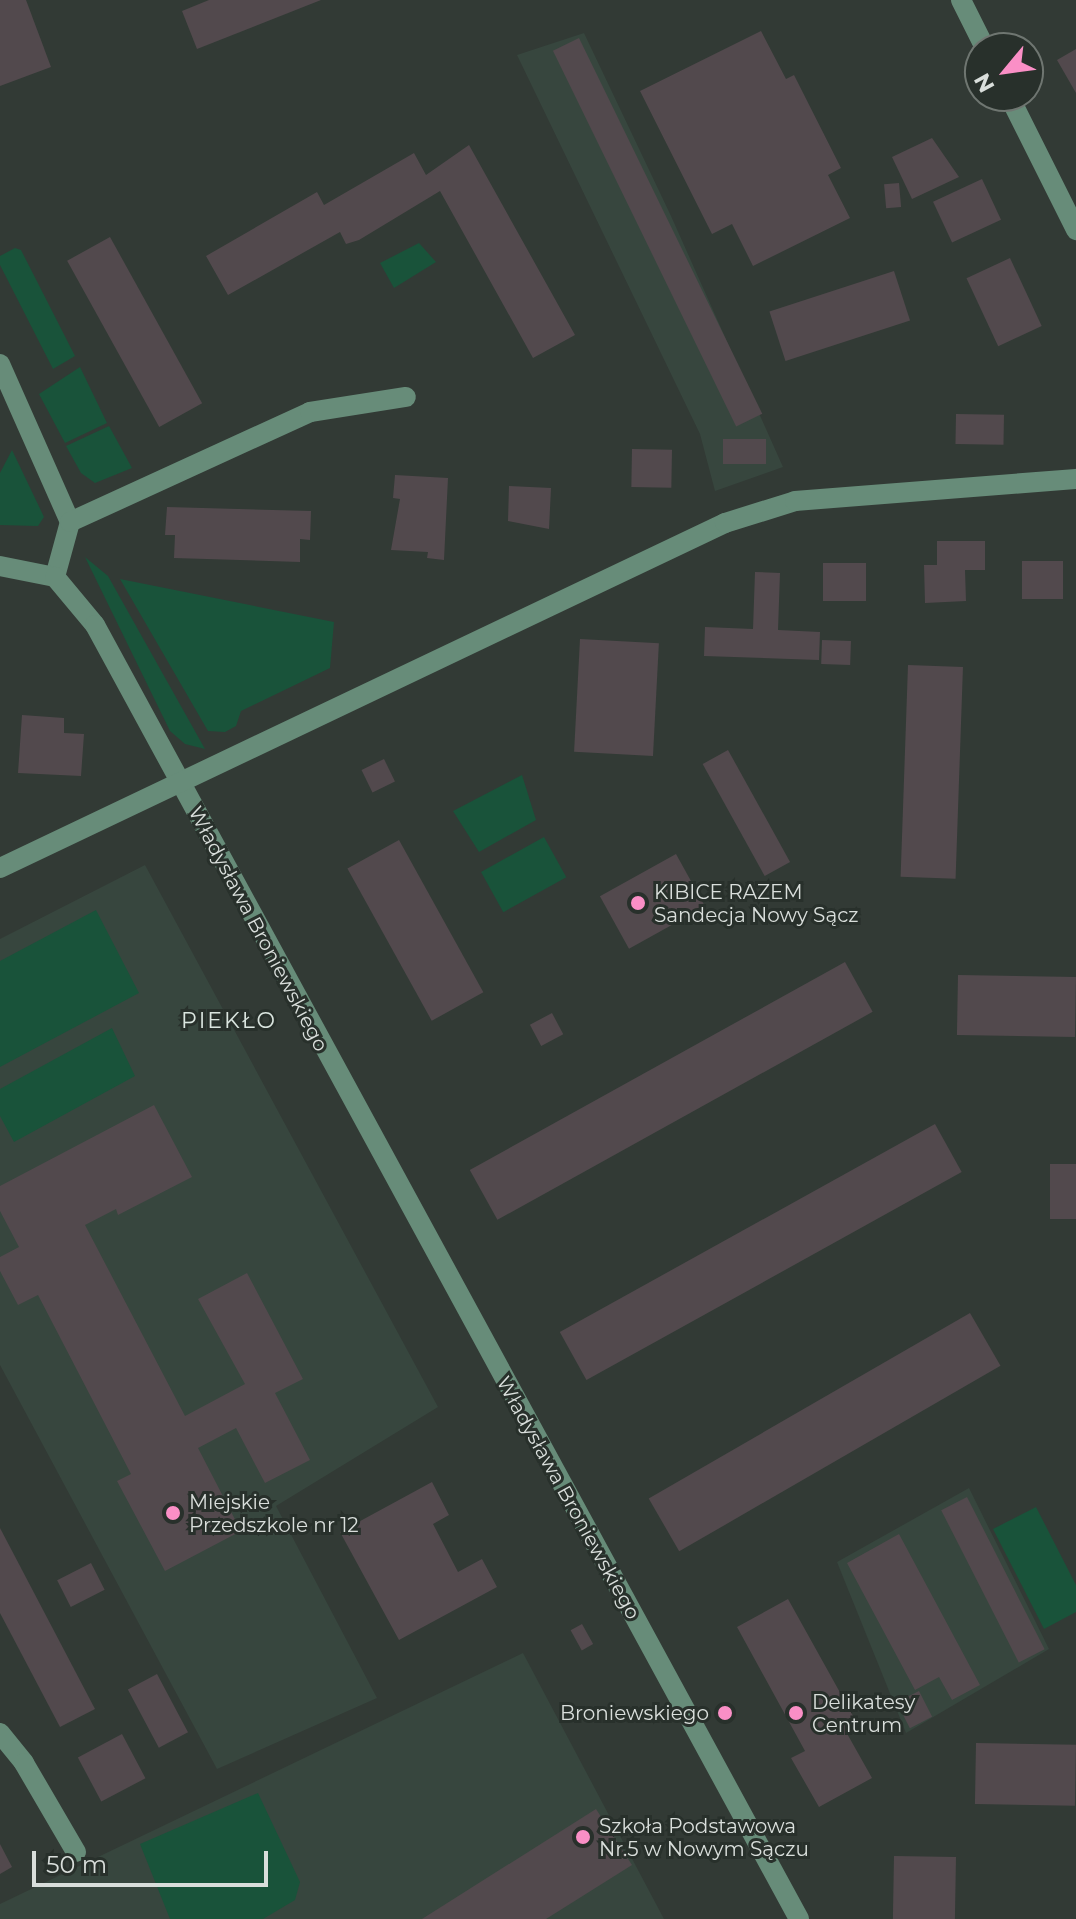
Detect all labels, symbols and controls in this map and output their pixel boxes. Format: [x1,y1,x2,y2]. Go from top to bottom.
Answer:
north arrow [964,32,1044,112]
text: N [968,69,1000,97]
street label: Władysława Broniewskiego [183,802,333,1056]
place label: KIBICE RAZEM Sandecja Nowy Sącz [654,880,859,927]
marker: KIBICE RAZEM Sandecja Nowy Sącz [629,894,647,912]
district label: PIEKŁO [181,1008,277,1034]
street label: Władysława Broniewskiego [491,1372,645,1624]
place label: Miejskie Przedszkole nr 12 [189,1490,359,1537]
marker: Miejskie Przedszkole nr 12 [164,1504,182,1522]
place label: Delikatesy Centrum [812,1690,915,1737]
place label: Broniewskiego [560,1701,709,1725]
marker: Broniewskiego [716,1704,734,1722]
marker: Delikatesy Centrum [787,1704,805,1722]
place label: Szkoła Podstawowa Nr.5 w Nowym Sączu [599,1814,809,1861]
marker: Szkoła Podstawowa Nr.5 w Nowym Sączu [574,1828,592,1846]
scale bar [36,1835,272,1885]
text: 50 m [46,1850,107,1879]

